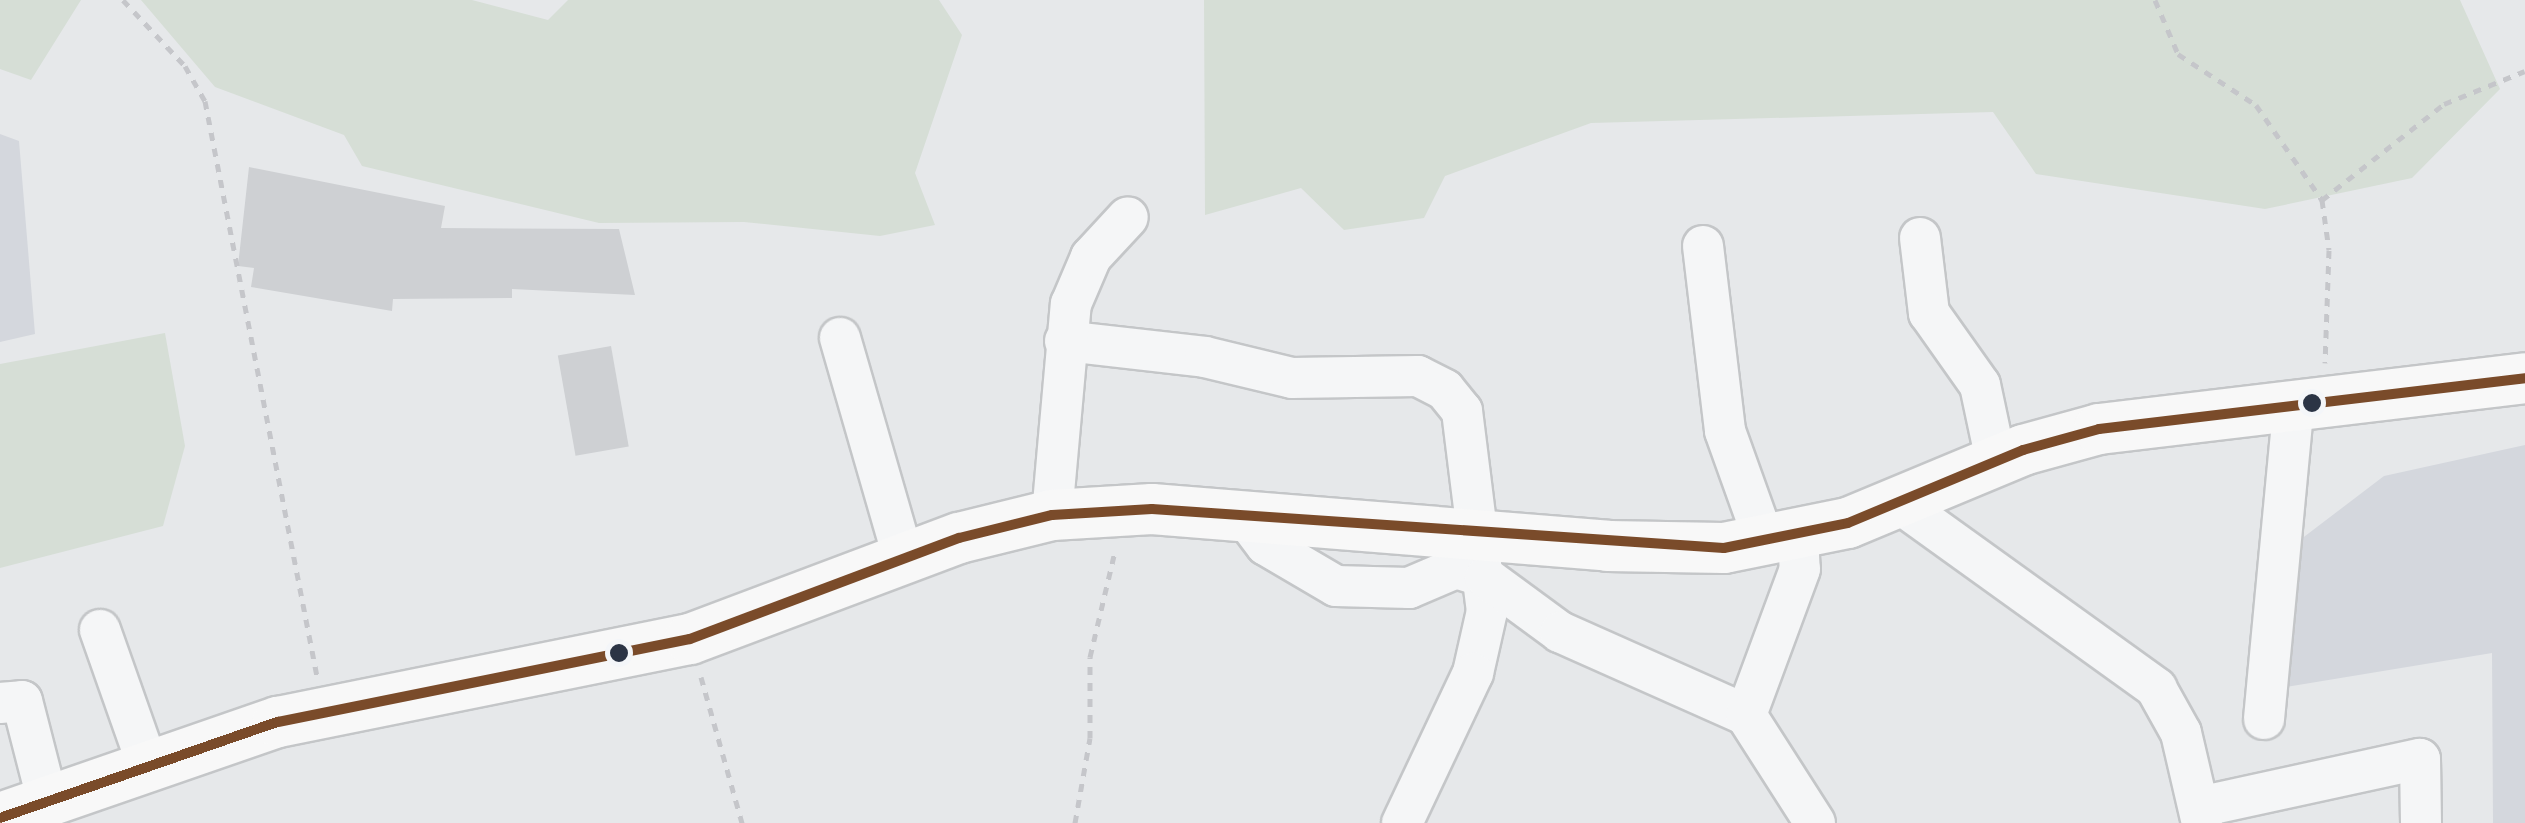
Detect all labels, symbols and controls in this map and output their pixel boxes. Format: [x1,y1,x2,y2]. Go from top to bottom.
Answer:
unlabelled marker [2302,393,2322,413]
unlabelled marker [609,643,629,663]

